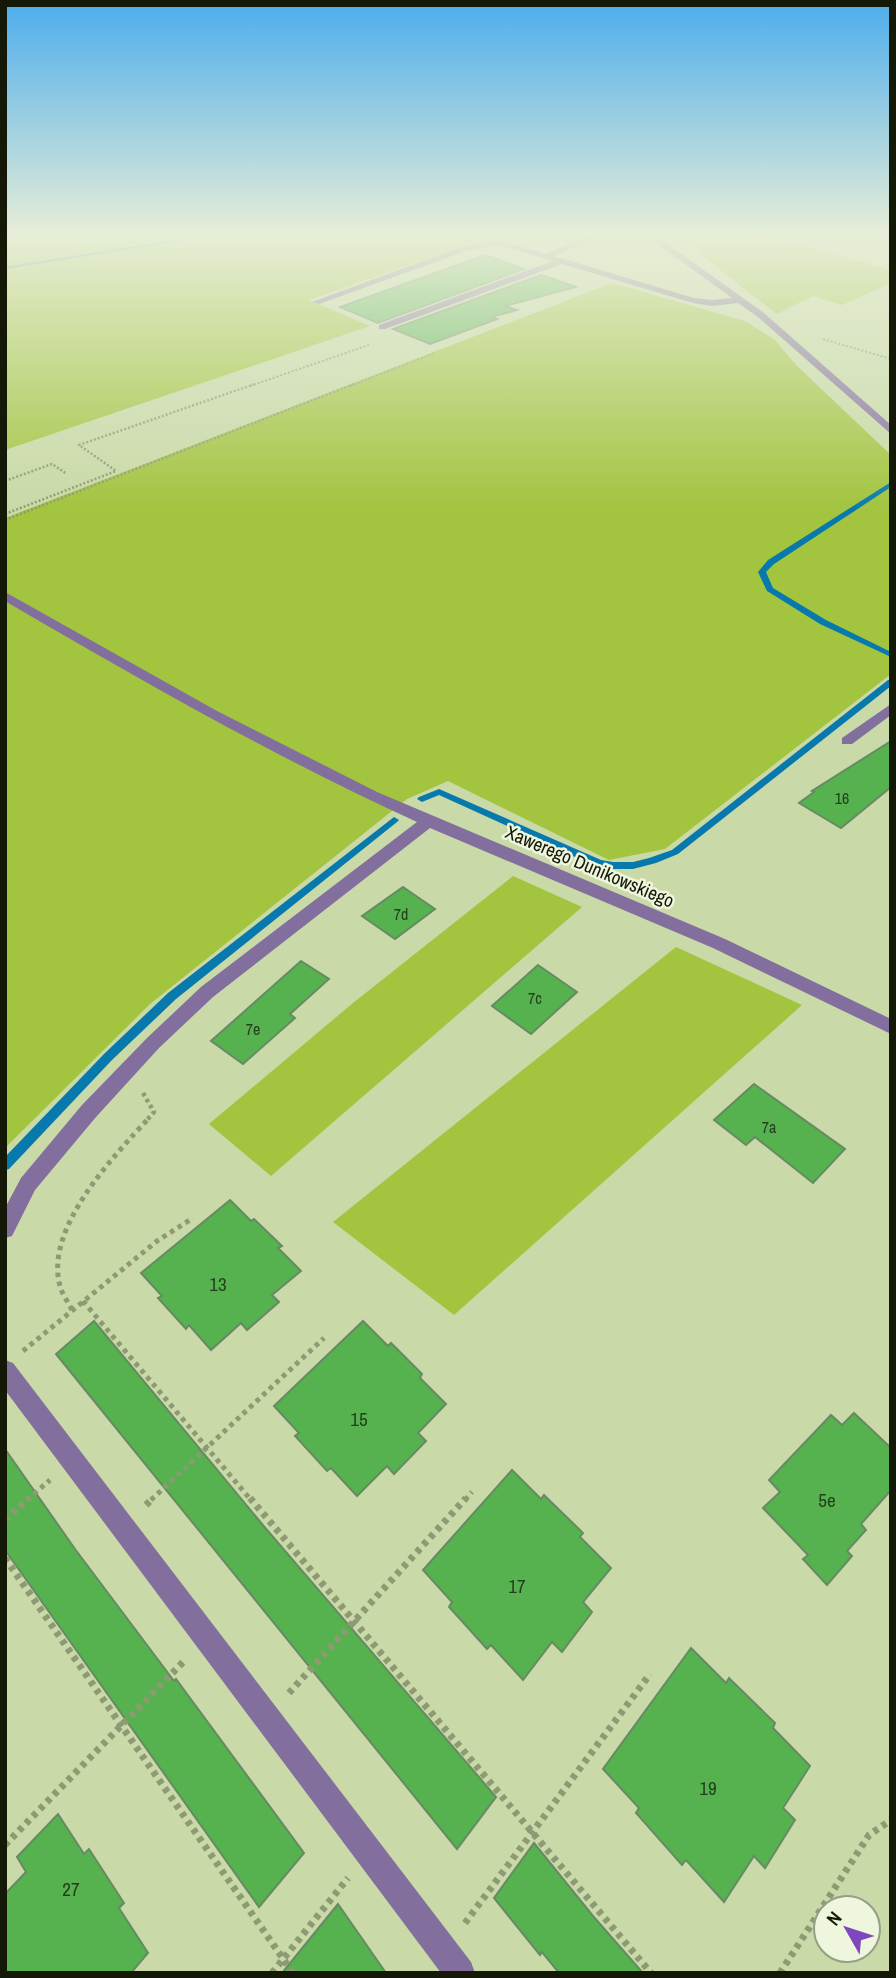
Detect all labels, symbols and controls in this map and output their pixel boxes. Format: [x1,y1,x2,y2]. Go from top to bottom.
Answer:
house number: 16 [835,787,849,809]
street label: Xawerego Dunikowskiego [502,819,678,913]
house number: 7d [394,903,408,925]
house number: 7c [528,987,542,1009]
house number: 7e [246,1018,260,1040]
house number: 7a [762,1116,777,1138]
house number: 13 [209,1271,227,1297]
house number: 15 [350,1406,368,1432]
house number: 5e [818,1487,836,1513]
house number: 17 [508,1573,526,1599]
house number: 19 [699,1775,717,1801]
house number: 27 [62,1876,80,1902]
north arrow [812,1894,882,1964]
text: N [820,1906,847,1931]

